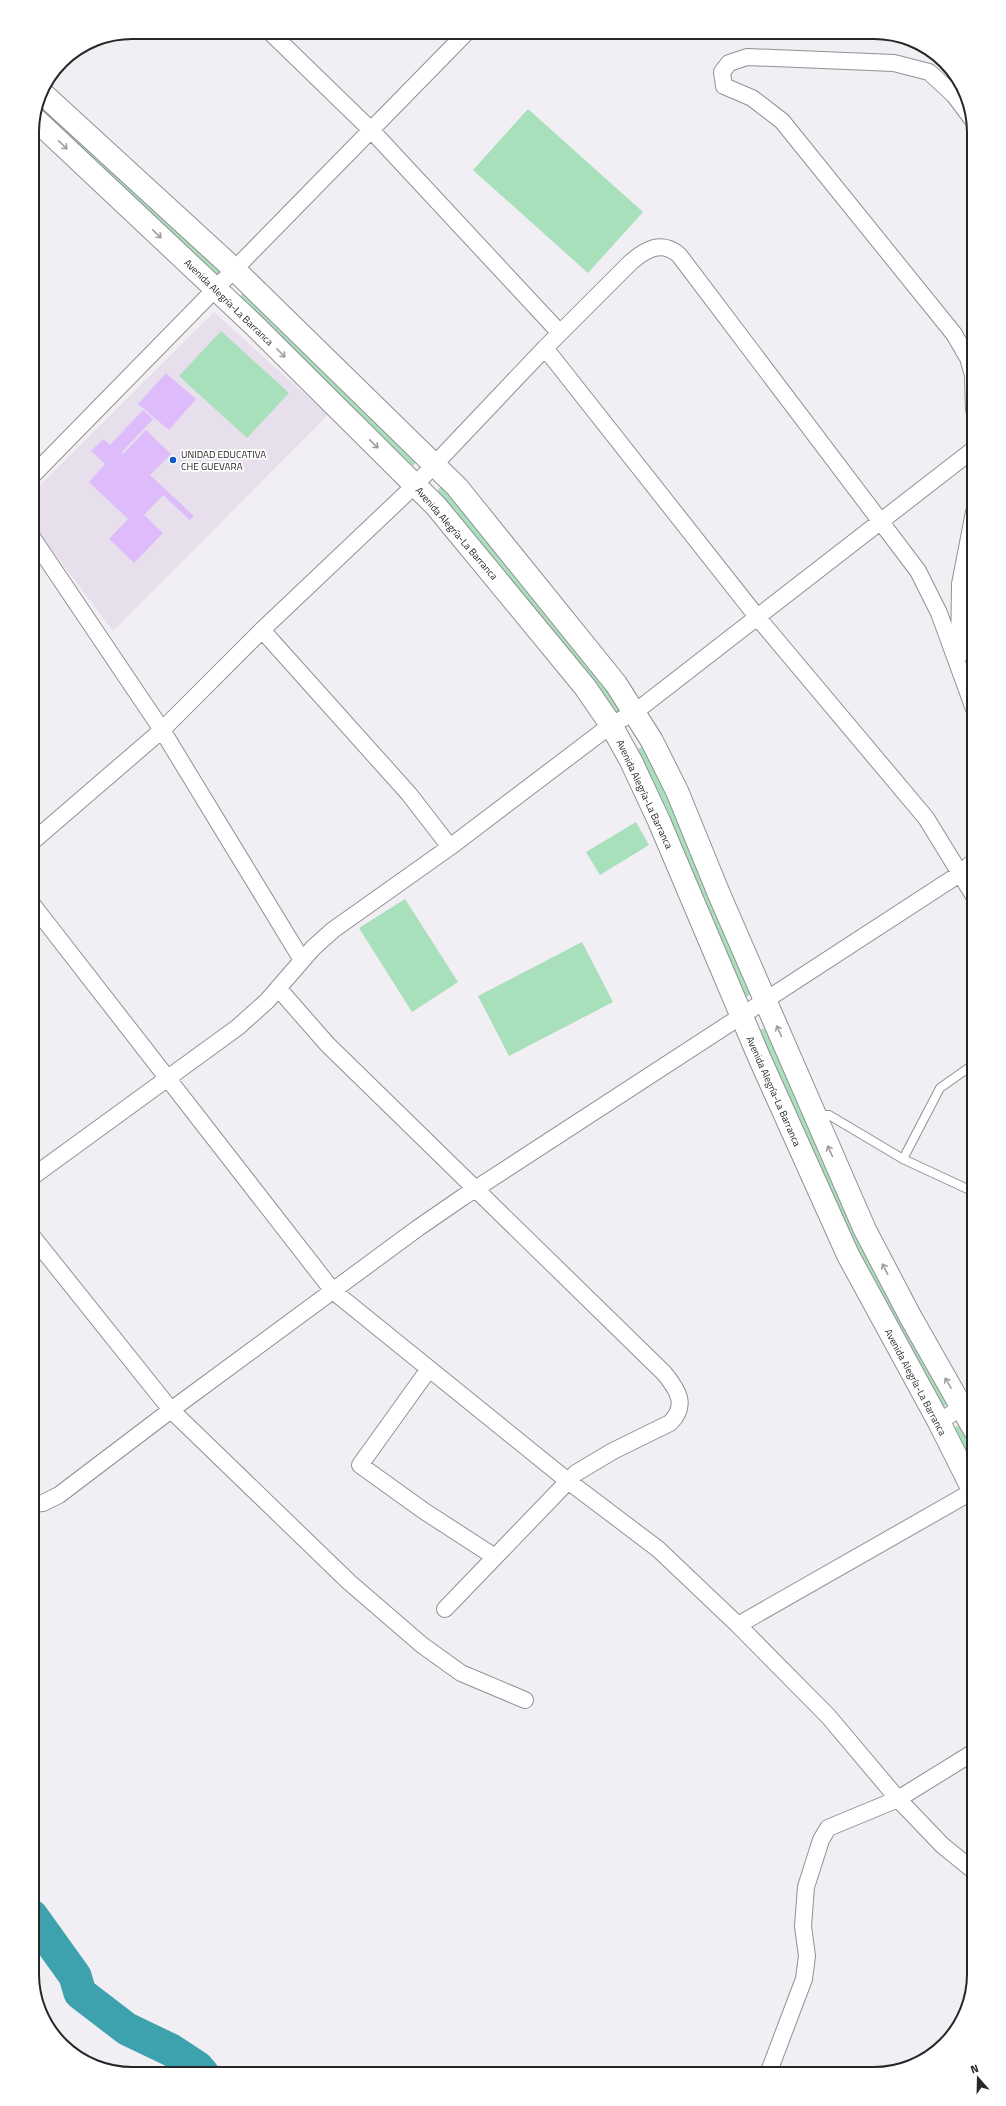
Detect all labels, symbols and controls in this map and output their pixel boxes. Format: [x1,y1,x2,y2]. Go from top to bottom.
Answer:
one-way arrow [57,140,67,149]
one-way arrow [152,229,162,239]
street label: Avenida Alegría-La Barranca [181,256,277,349]
one-way arrow [276,348,286,358]
one-way arrow [369,439,379,449]
place label: UNIDAD EDUCATIVA CHE GUEVARA [181,447,266,474]
marker: UNIDAD EDUCATIVA CHE GUEVARA [168,455,178,465]
street label: Avenida Alegría-La Barranca [412,484,501,583]
street label: Avenida Alegría-La Barranca [613,737,676,851]
one-way arrow [775,1026,783,1038]
street label: Avenida Alegría-La Barranca [743,1034,805,1149]
one-way arrow [826,1145,834,1157]
one-way arrow [881,1263,888,1275]
street label: Avenida Alegría-La Barranca [881,1326,950,1438]
one-way arrow [944,1377,951,1389]
north arrow [958,2058,998,2098]
text: N [968,2060,981,2077]

